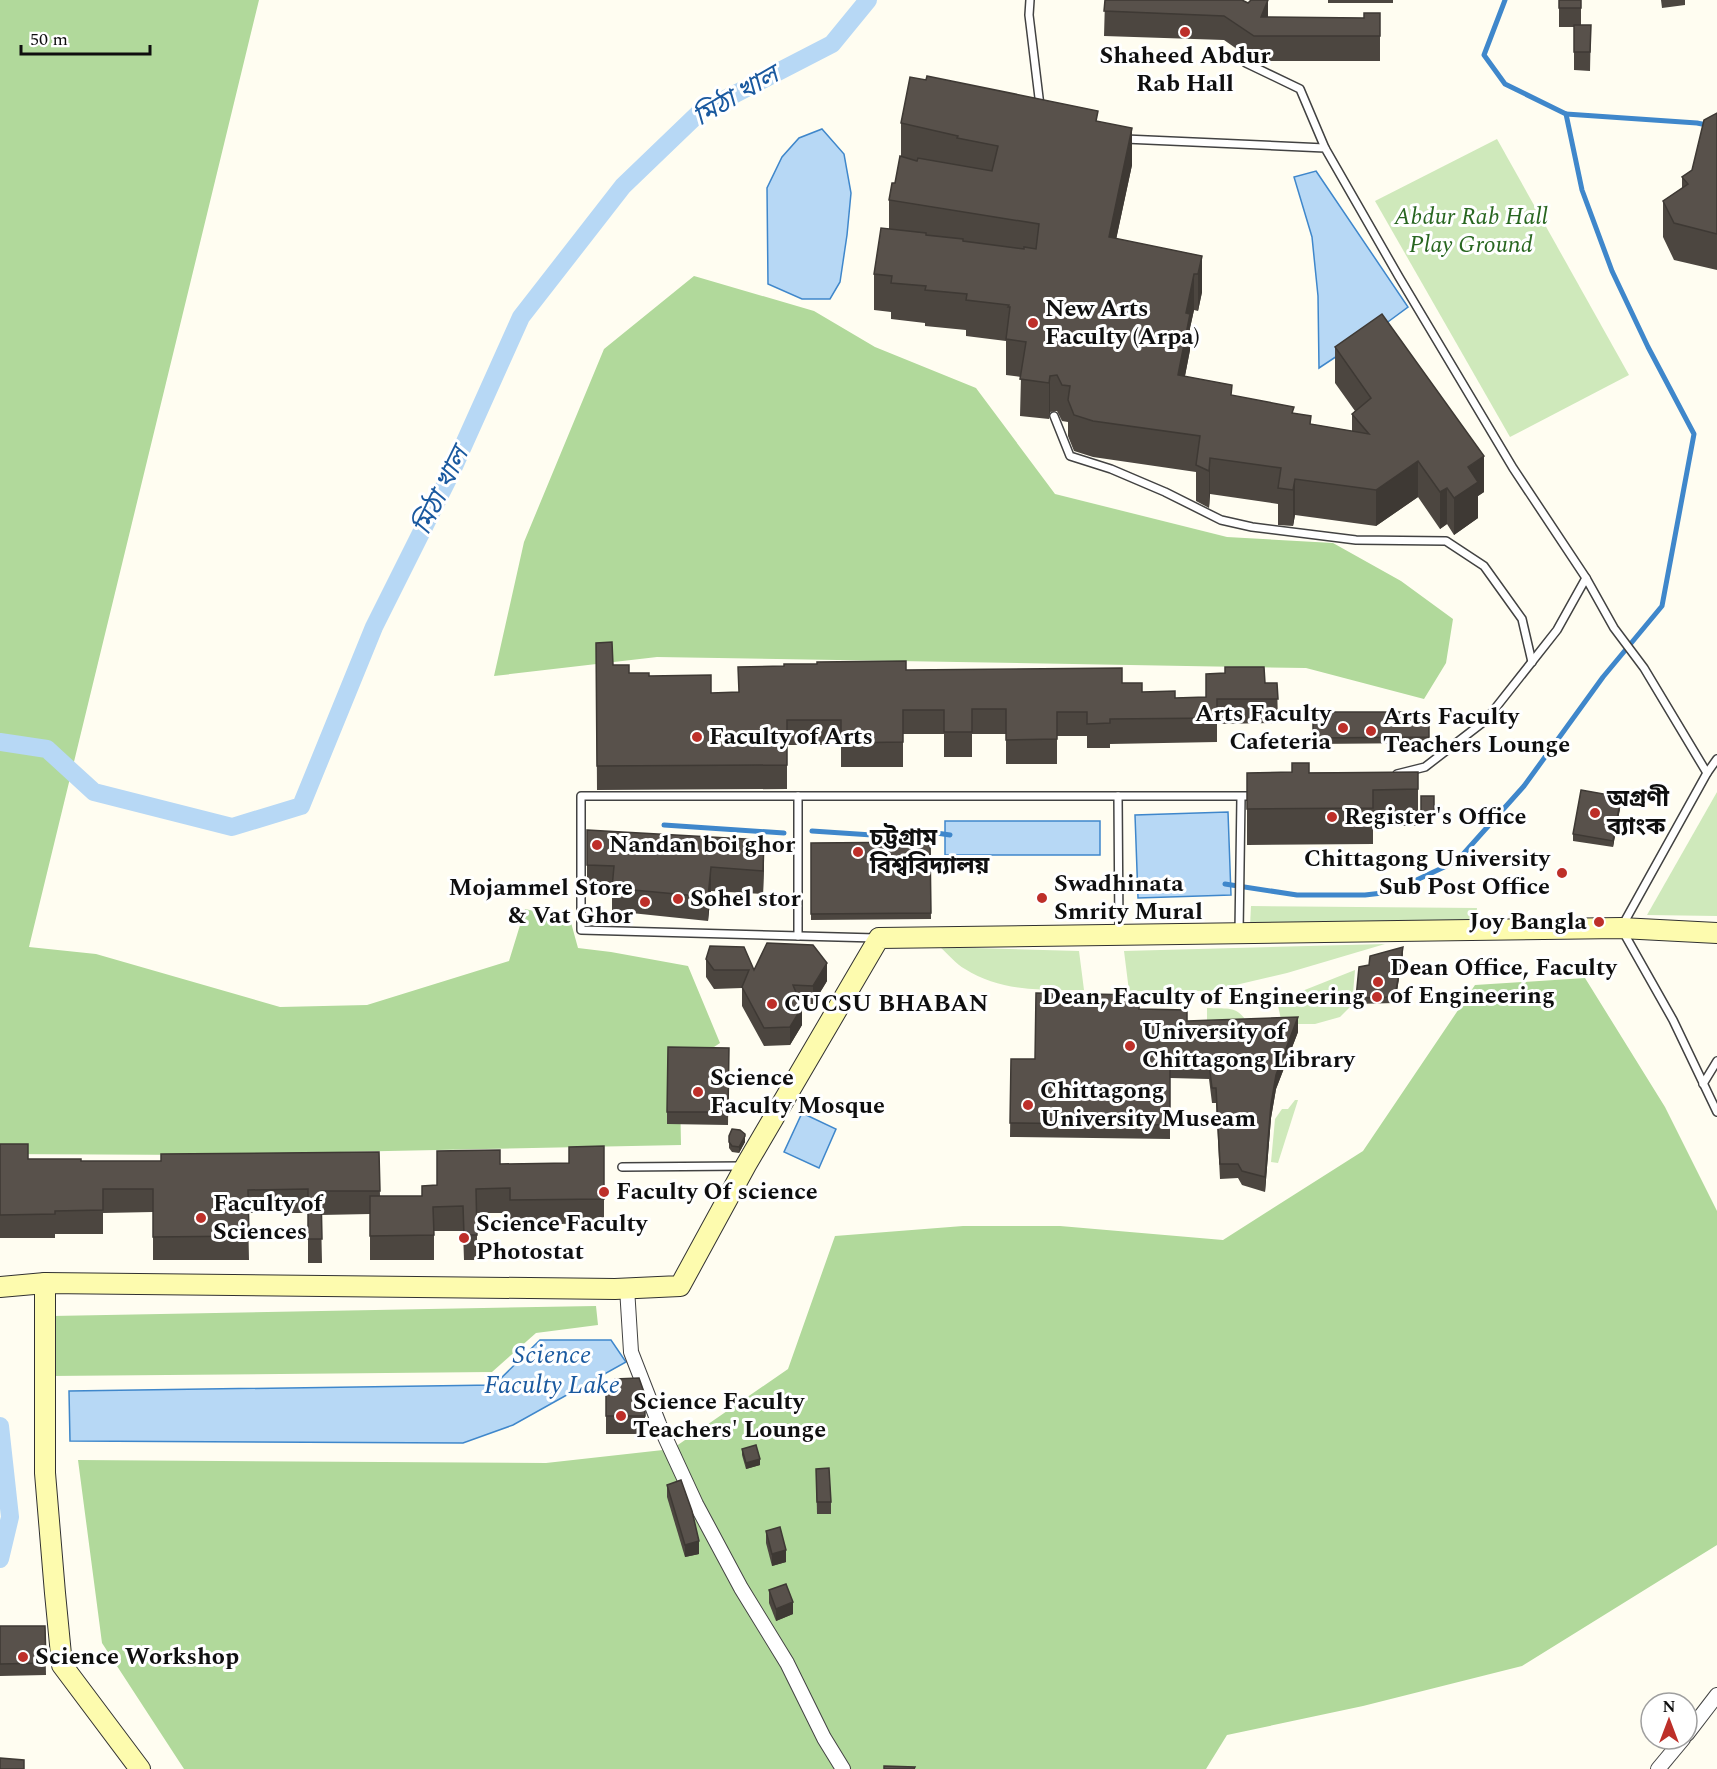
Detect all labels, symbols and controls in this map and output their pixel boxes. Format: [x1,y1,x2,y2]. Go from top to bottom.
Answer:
scale bar [21,18,150,56]
marker: Shaheed Abdur Rab Hall [1178,25,1192,39]
text: 50 m [30,26,68,53]
place label: Shaheed Abdur Rab Hall [1100,38,1271,102]
water label: মিঠা খাল [686,53,791,137]
park label: Abdur Rab Hall Play Ground [1393,199,1548,263]
place label: New Arts Faculty (Arpa) [1045,291,1200,355]
marker: New Arts Faculty (Arpa) [1026,316,1040,330]
water label: মিঠা খাল [403,436,482,542]
place label: Arts Faculty Cafeteria [1195,696,1333,760]
place label: Arts Faculty Teachers Lounge [1383,699,1570,763]
place label: Faculty of Arts [709,719,873,755]
marker: Arts Faculty Cafeteria [1336,721,1350,735]
marker: Arts Faculty Teachers Lounge [1364,724,1378,738]
marker: Faculty of Arts [690,730,704,744]
place label: অগ্রণী ব্যাংক [1606,781,1670,845]
place label: Register's Office [1344,799,1526,835]
marker: অগ্রণী ব্যাংক [1588,806,1602,820]
marker: Register's Office [1325,810,1339,824]
place label: চট্টগ্রাম বিশ্ববিদ্যালয় [869,820,991,884]
place label: Nandan boi ghor [609,827,796,863]
marker: Nandan boi ghor [590,838,604,852]
place label: Chittagong University Sub Post Office [1304,841,1552,905]
marker: চট্টগ্রাম বিশ্ববিদ্যালয় [851,845,865,859]
place label: Swadhinata Smrity Mural [1054,866,1203,930]
marker: Chittagong University Sub Post Office [1555,866,1569,880]
place label: Mojammel Store & Vat Ghor [449,870,634,934]
place label: Sohel stor [690,881,801,917]
marker: Swadhinata Smrity Mural [1035,891,1049,905]
marker: Sohel stor [671,892,685,906]
marker: Mojammel Store & Vat Ghor [638,895,652,909]
place label: Joy Bangla [1469,904,1588,940]
marker: Joy Bangla [1592,915,1606,929]
place label: Dean Office, Faculty of Engineering [1390,950,1618,1014]
marker: Dean Office, Faculty of Engineering [1371,975,1385,989]
place label: Dean, Faculty of Engineering [1042,979,1365,1015]
place label: CUCSU BHABAN [784,986,988,1022]
marker: Dean, Faculty of Engineering [1370,990,1384,1004]
marker: CUCSU BHABAN [765,997,779,1011]
place label: University of Chittagong Library [1142,1014,1356,1078]
marker: University of Chittagong Library [1123,1039,1137,1053]
place label: Science Faculty Mosque [710,1060,885,1124]
place label: Chittagong University Museam [1040,1073,1256,1137]
marker: Science Faculty Mosque [691,1085,705,1099]
marker: Chittagong University Museam [1021,1098,1035,1112]
place label: Faculty Of science [616,1174,818,1210]
marker: Faculty Of science [597,1185,611,1199]
place label: Faculty of Sciences [213,1186,324,1250]
place label: Science Faculty Photostat [476,1206,649,1270]
marker: Faculty of Sciences [194,1211,208,1225]
marker: Science Faculty Photostat [457,1231,471,1245]
water label: Science Faculty Lake [484,1335,620,1405]
place label: Science Faculty Teachers' Lounge [633,1384,826,1448]
marker: Science Faculty Teachers' Lounge [614,1409,628,1423]
place label: Science Workshop [35,1639,239,1675]
marker: Science Workshop [16,1650,30,1664]
north arrow [1639,1691,1699,1751]
text: N [1662,1695,1676,1719]

